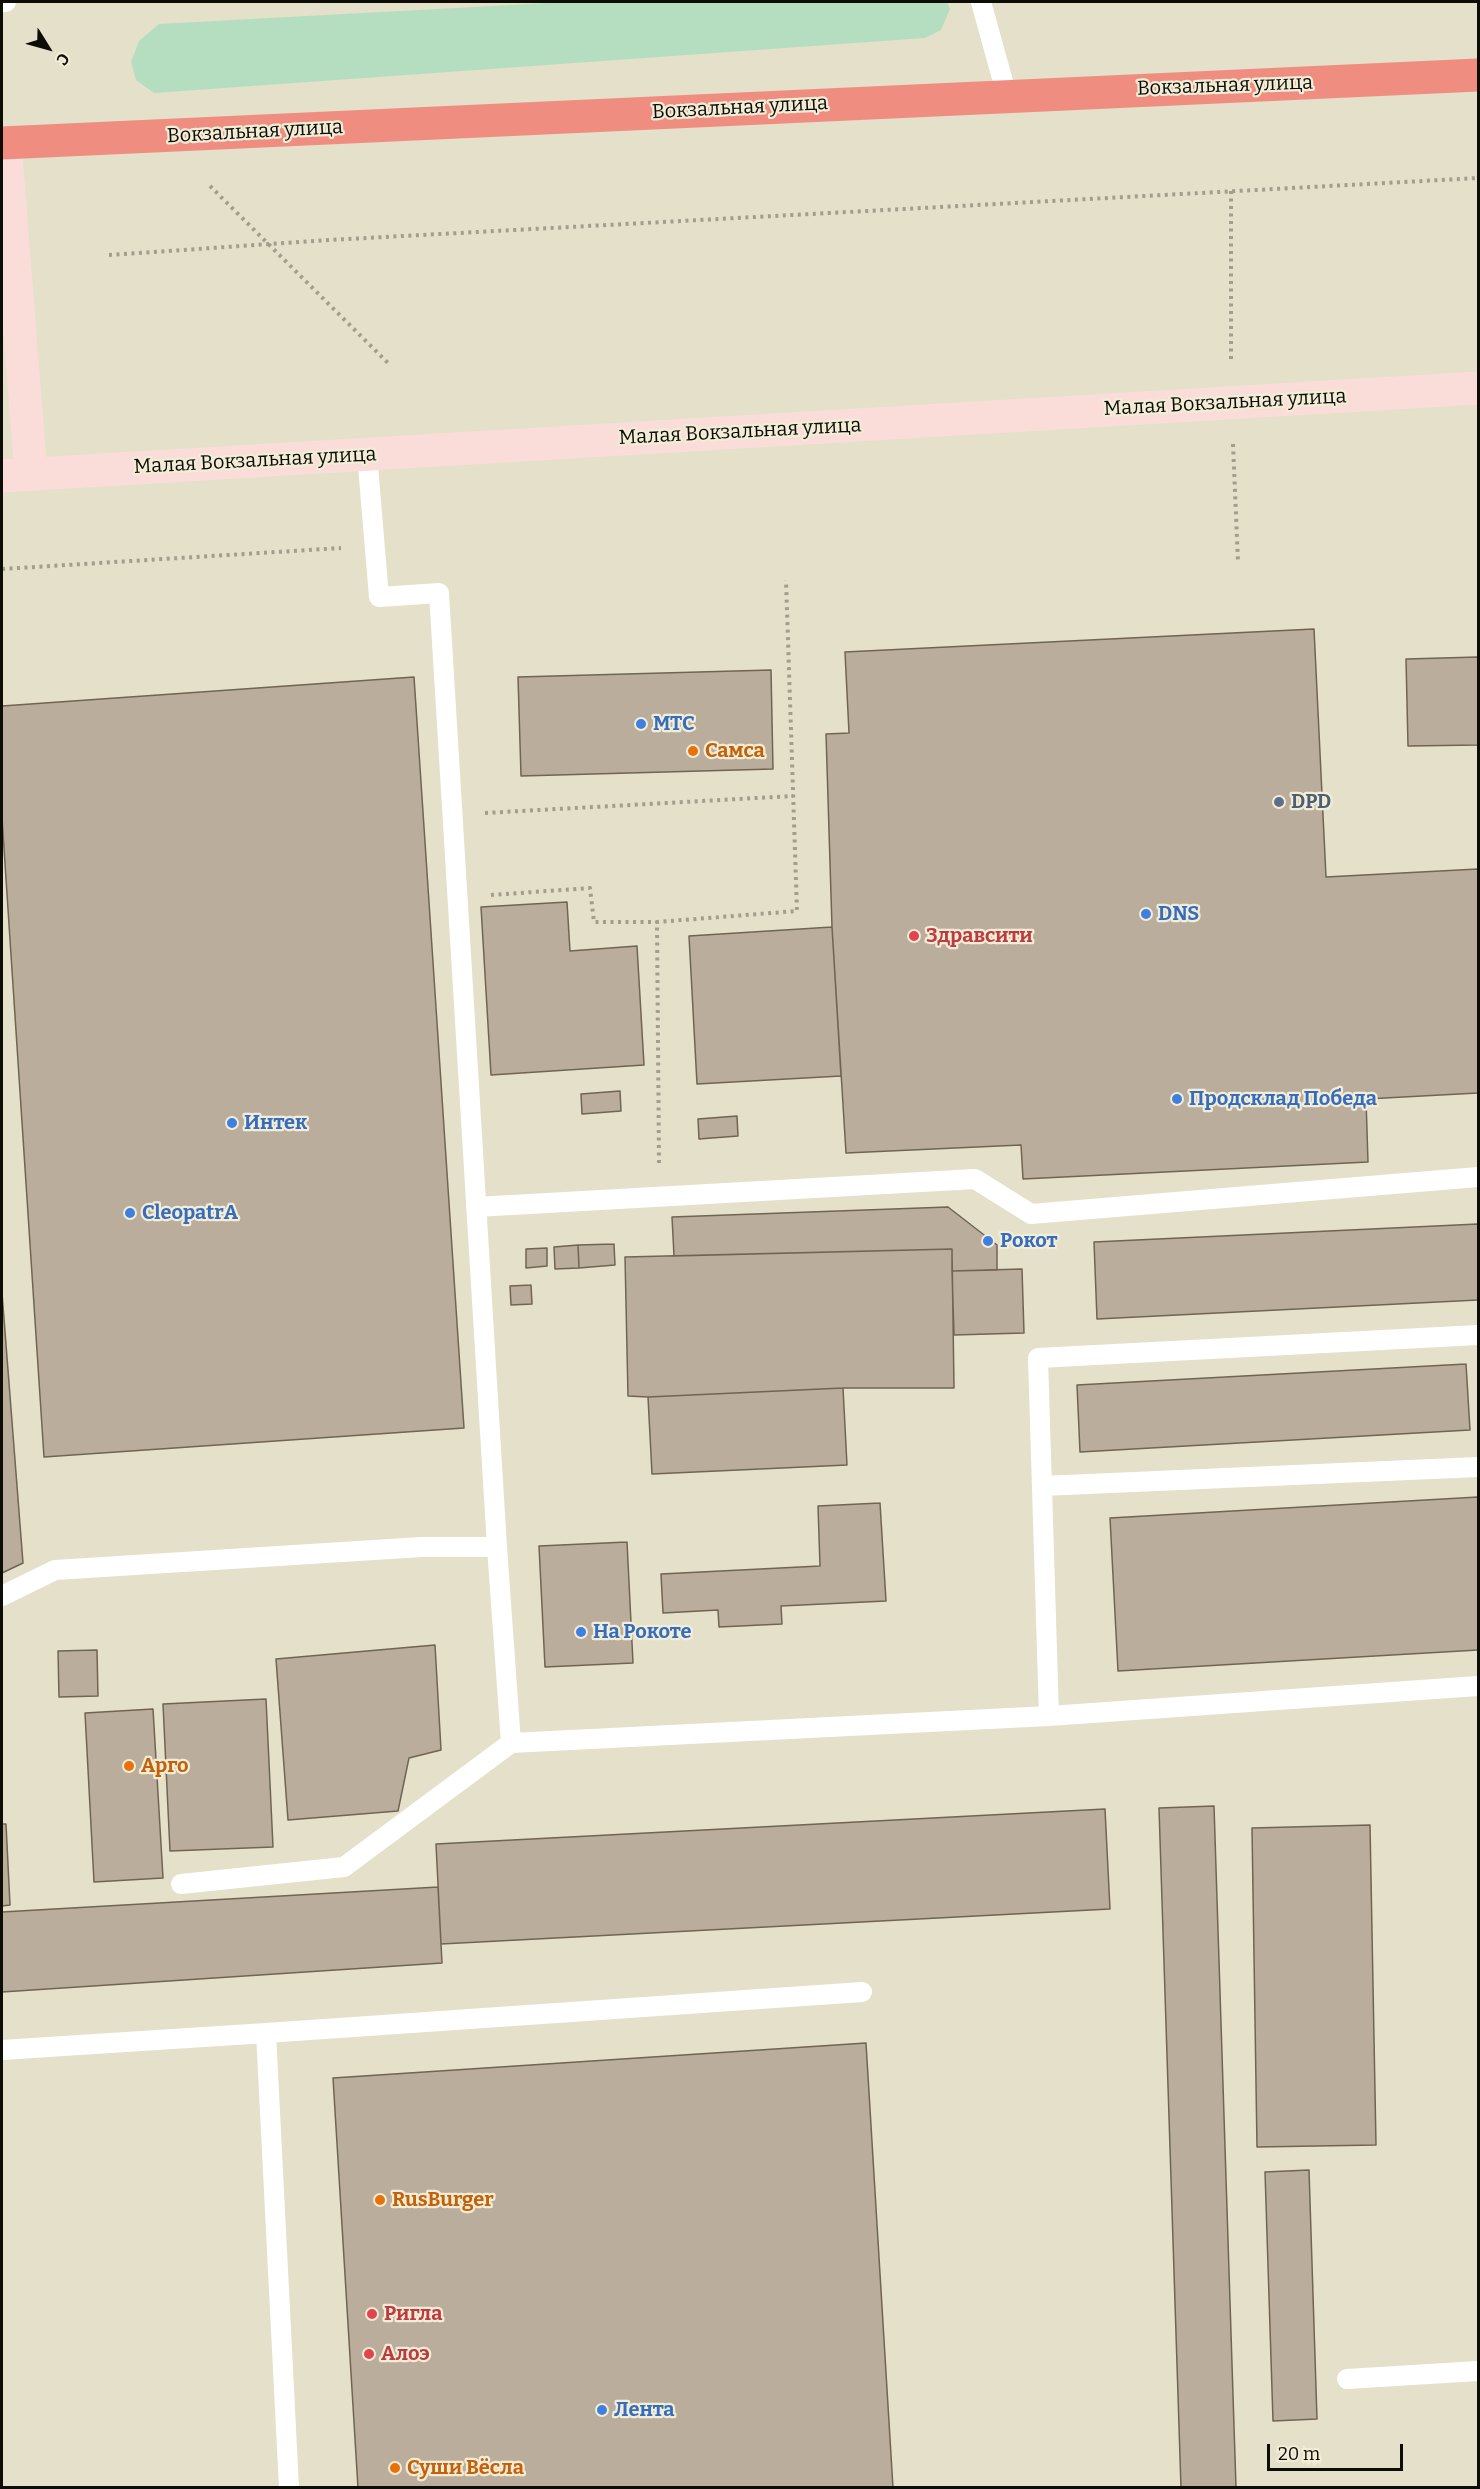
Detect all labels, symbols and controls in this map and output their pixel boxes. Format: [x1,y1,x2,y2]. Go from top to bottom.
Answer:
north arrow [18,18,78,78]
text: С [52,49,73,69]
street label: Вокзальная улица [1137,71,1313,101]
street label: Вокзальная улица [651,91,829,125]
street label: Вокзальная улица [166,115,344,149]
street label: Малая Вокзальная улица [1103,385,1347,421]
street label: Малая Вокзальная улица [618,414,862,450]
street label: Малая Вокзальная улица [133,443,377,479]
place label: МТС [653,712,695,736]
marker: МТС [634,717,648,731]
place label: Самса [705,739,765,763]
marker: Самса [686,744,700,758]
place label: DPD [1291,790,1331,814]
marker: DPD [1272,795,1286,809]
place label: DNS [1158,902,1199,926]
marker: DNS [1139,907,1153,921]
place label: Здравсити [926,924,1033,948]
marker: Здравсити [907,929,921,943]
place label: Продсклад Победа [1189,1087,1377,1111]
marker: Продсклад Победа [1170,1092,1184,1106]
place label: Интек [244,1111,307,1135]
marker: Интек [225,1116,239,1130]
place label: CleopatrA [142,1201,238,1225]
marker: CleopatrA [123,1206,137,1220]
place label: Рокот [1000,1229,1058,1253]
marker: Рокот [981,1234,995,1248]
place label: На Рокоте [593,1620,691,1644]
marker: На Рокоте [574,1625,588,1639]
place label: Арго [141,1754,189,1778]
marker: Арго [122,1759,136,1773]
place label: RusBurger [392,2188,494,2212]
marker: RusBurger [373,2193,387,2207]
place label: Ригла [384,2302,442,2326]
marker: Ригла [365,2307,379,2321]
place label: Алоэ [381,2342,430,2366]
marker: Алоэ [362,2347,376,2361]
place label: Лента [614,2398,674,2422]
marker: Лента [595,2403,609,2417]
scale bar [1270,2432,1406,2470]
text: 20 m [1278,2443,1320,2465]
place label: Суши Вёсла [407,2456,524,2480]
marker: Суши Вёсла [388,2461,402,2475]

